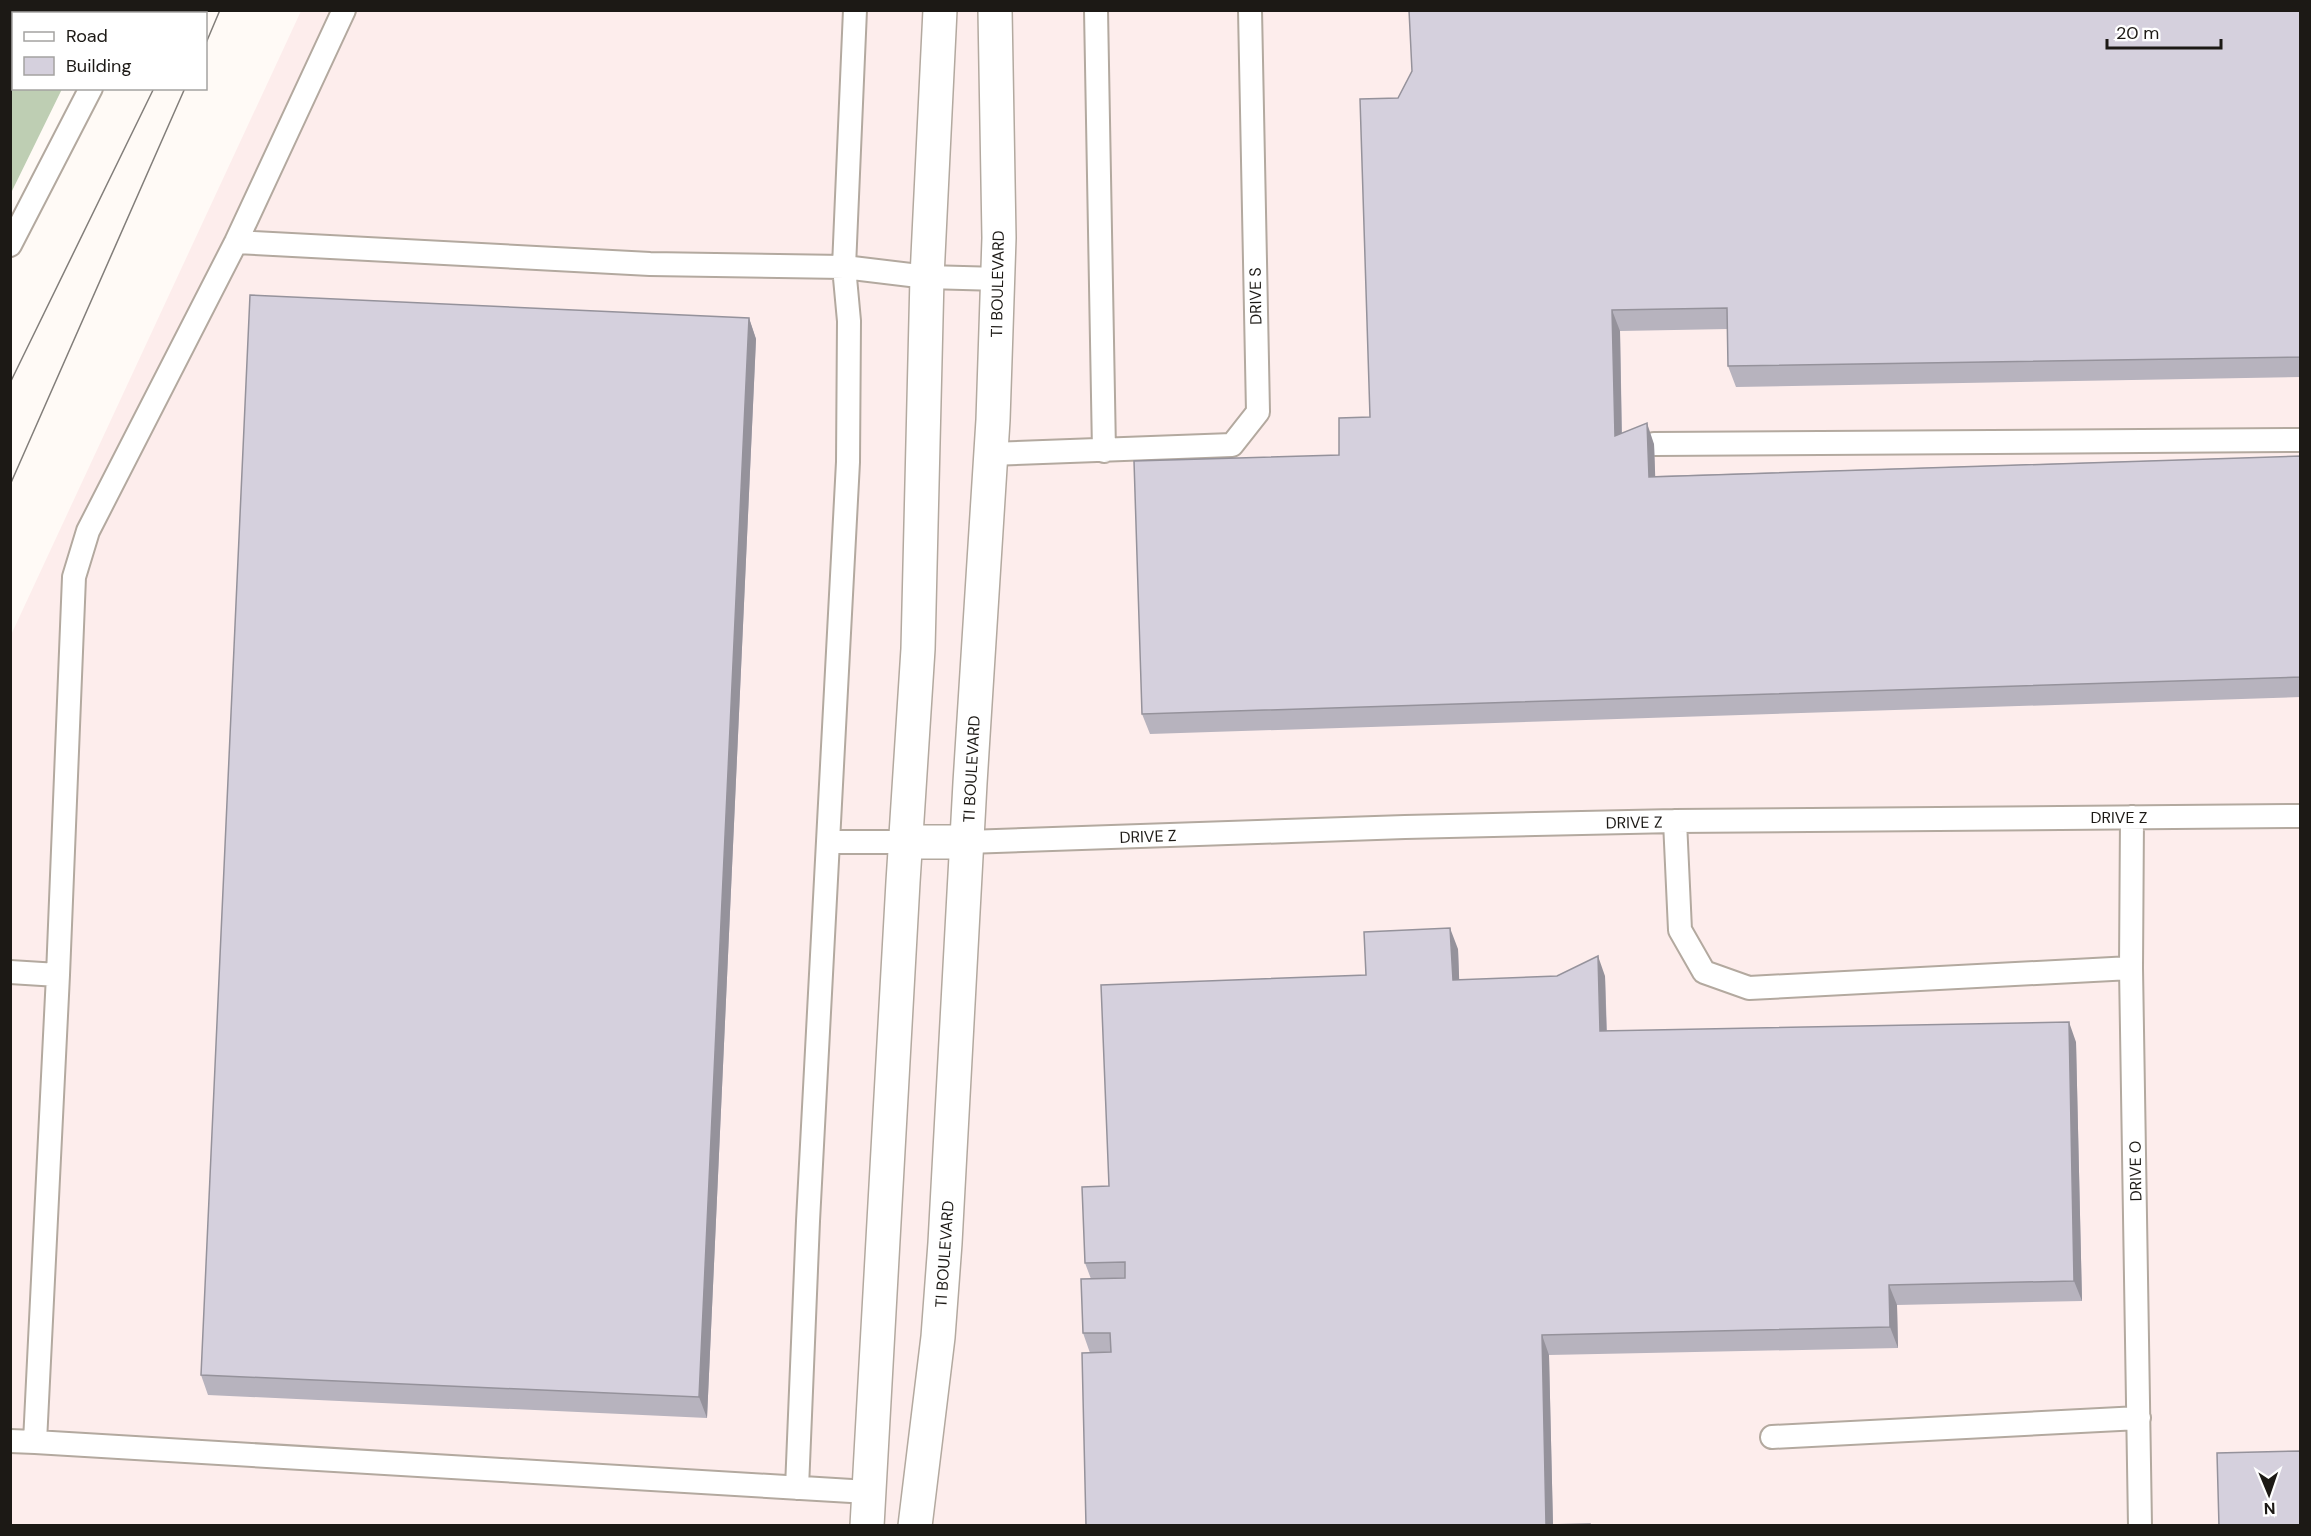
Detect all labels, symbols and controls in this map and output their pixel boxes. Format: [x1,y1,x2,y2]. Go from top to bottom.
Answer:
legend [12,12,207,90]
scale bar [2107,12,2221,50]
text: 20 m [2116,21,2159,45]
text: Road [66,24,108,48]
text: Building [66,54,131,78]
street label: TI BOULEVARD [986,230,1009,338]
street label: DRIVE S [1244,267,1267,325]
street label: TI BOULEVARD [958,715,985,823]
street label: DRIVE Z [2091,807,2147,828]
street label: DRIVE Z [1605,812,1663,833]
street label: DRIVE Z [1119,825,1177,848]
street label: DRIVE O [2124,1140,2147,1201]
street label: TI BOULEVARD [930,1200,959,1308]
north arrow [2239,1464,2299,1524]
text: N [2263,1498,2276,1519]

